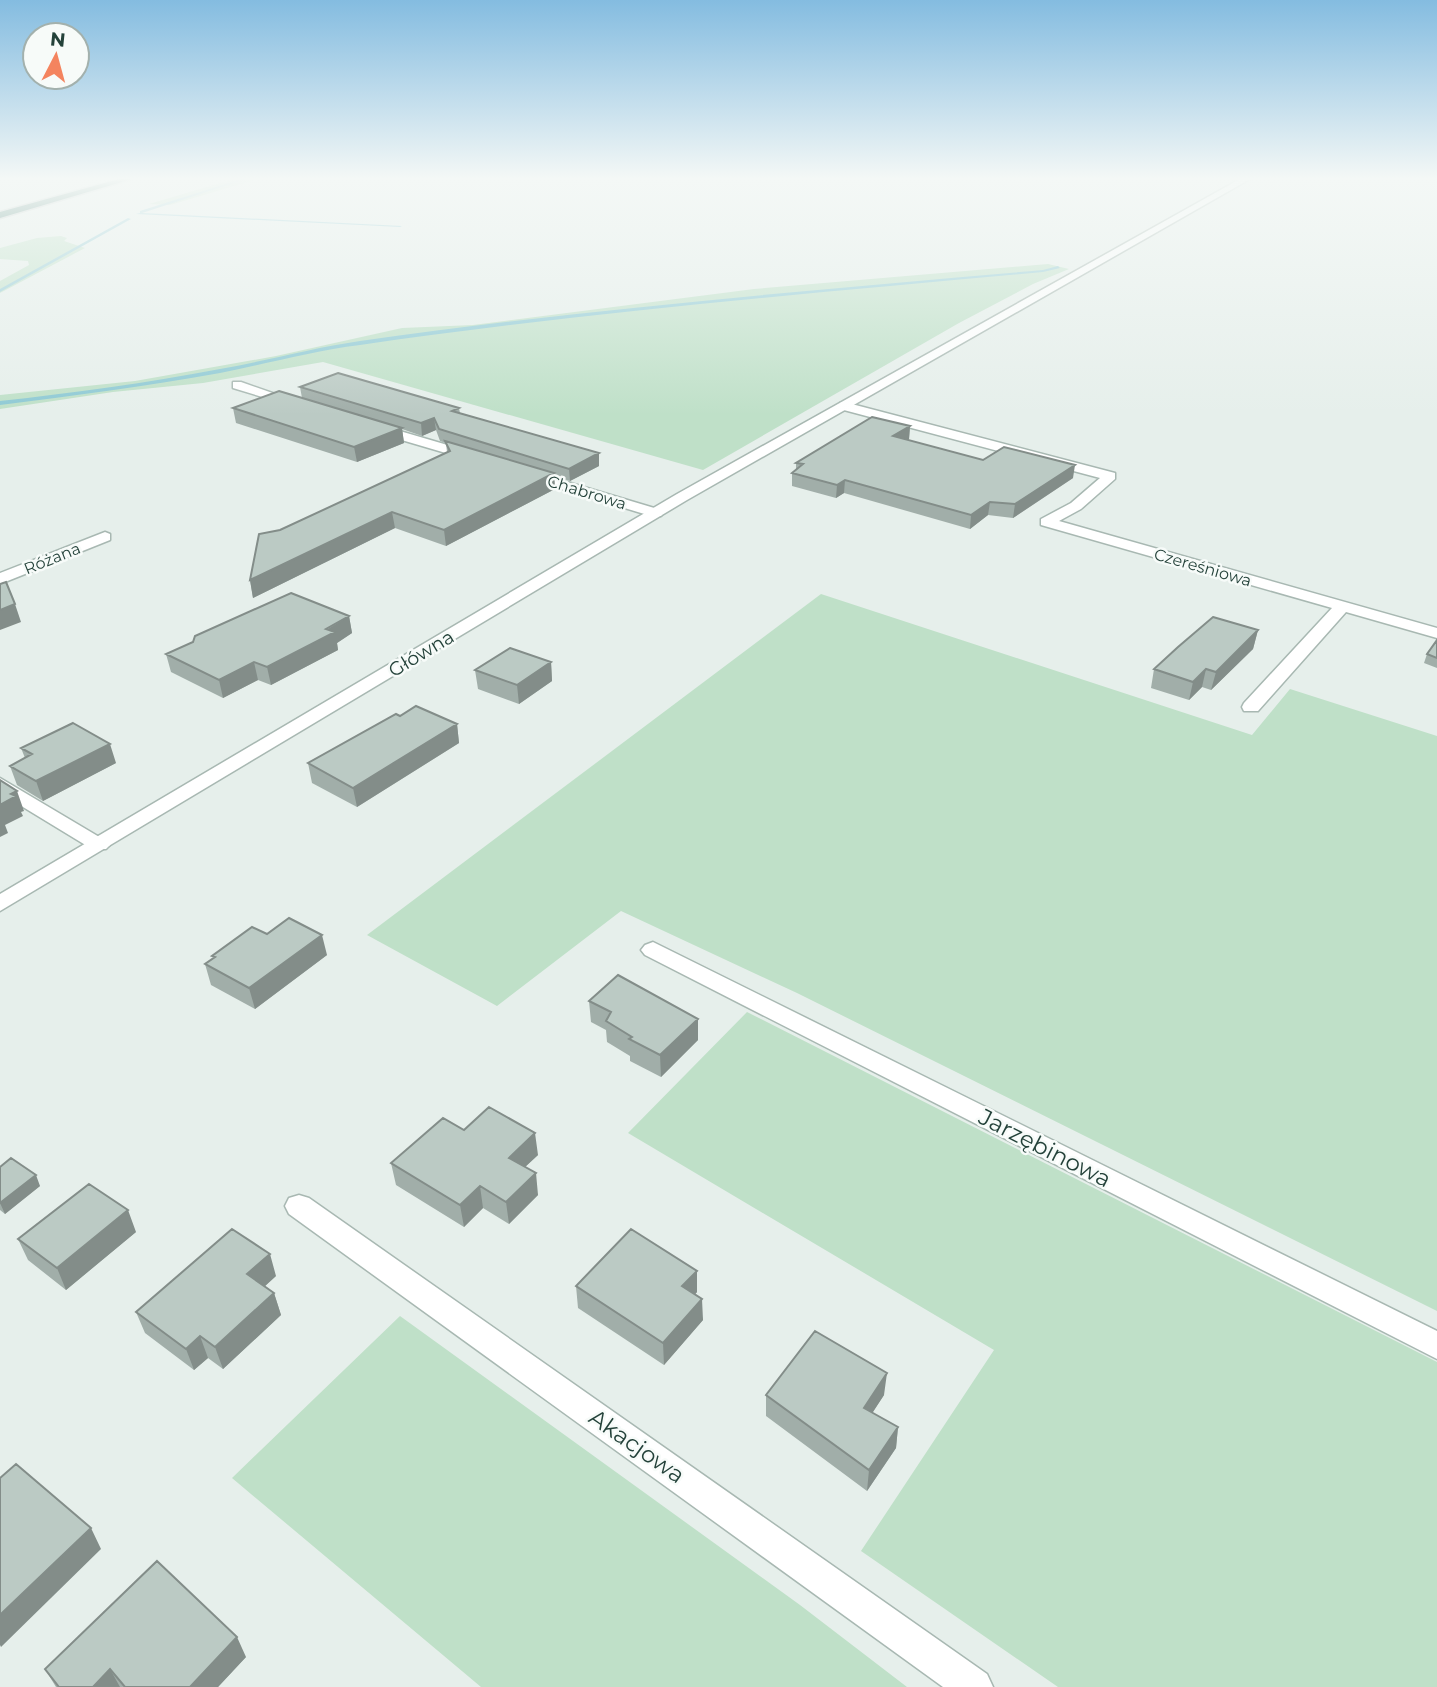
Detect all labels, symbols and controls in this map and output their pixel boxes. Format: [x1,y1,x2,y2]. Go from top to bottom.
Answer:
north arrow [21,21,91,91]
text: N [49,27,67,52]
street label: Chabrowa [545,471,629,514]
street label: Różana [21,539,83,578]
street label: Czereśniowa [1152,544,1254,590]
street label: Główna [384,625,458,682]
street label: Jarzębinowa [973,1102,1116,1193]
street label: Akacjowa [584,1403,690,1489]

